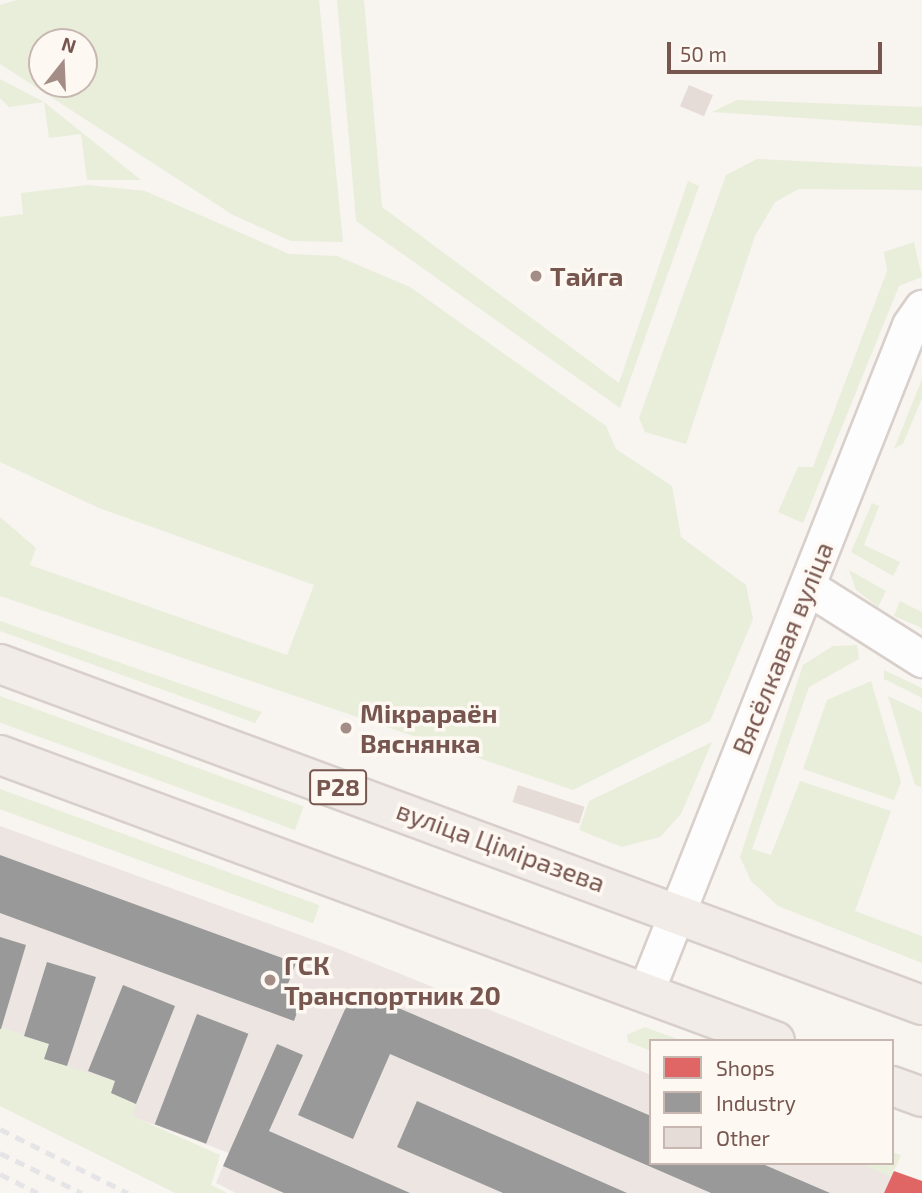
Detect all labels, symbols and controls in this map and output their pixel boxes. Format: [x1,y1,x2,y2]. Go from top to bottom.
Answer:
north arrow [28,28,98,98]
scale bar [670,28,885,72]
text: N [59,31,79,58]
text: 50 m [680,41,727,66]
place label: Тайга [550,260,623,292]
marker: Тайга [528,268,544,284]
street label: Вясёлкавая вуліца [725,537,839,759]
place label: Мікрараён Вяснянка [360,697,497,758]
marker: Мікрараён Вяснянка [338,720,354,736]
road number: Р28 [308,766,368,808]
street label: вуліца Ціміразева [393,794,609,898]
place label: ГСК Транспортник 20 [284,949,501,1010]
marker: ГСК Транспортник 20 [262,972,278,988]
legend [649,1039,894,1165]
text: Shops [716,1055,775,1080]
text: Industry [716,1090,796,1115]
text: Other [716,1125,770,1150]

